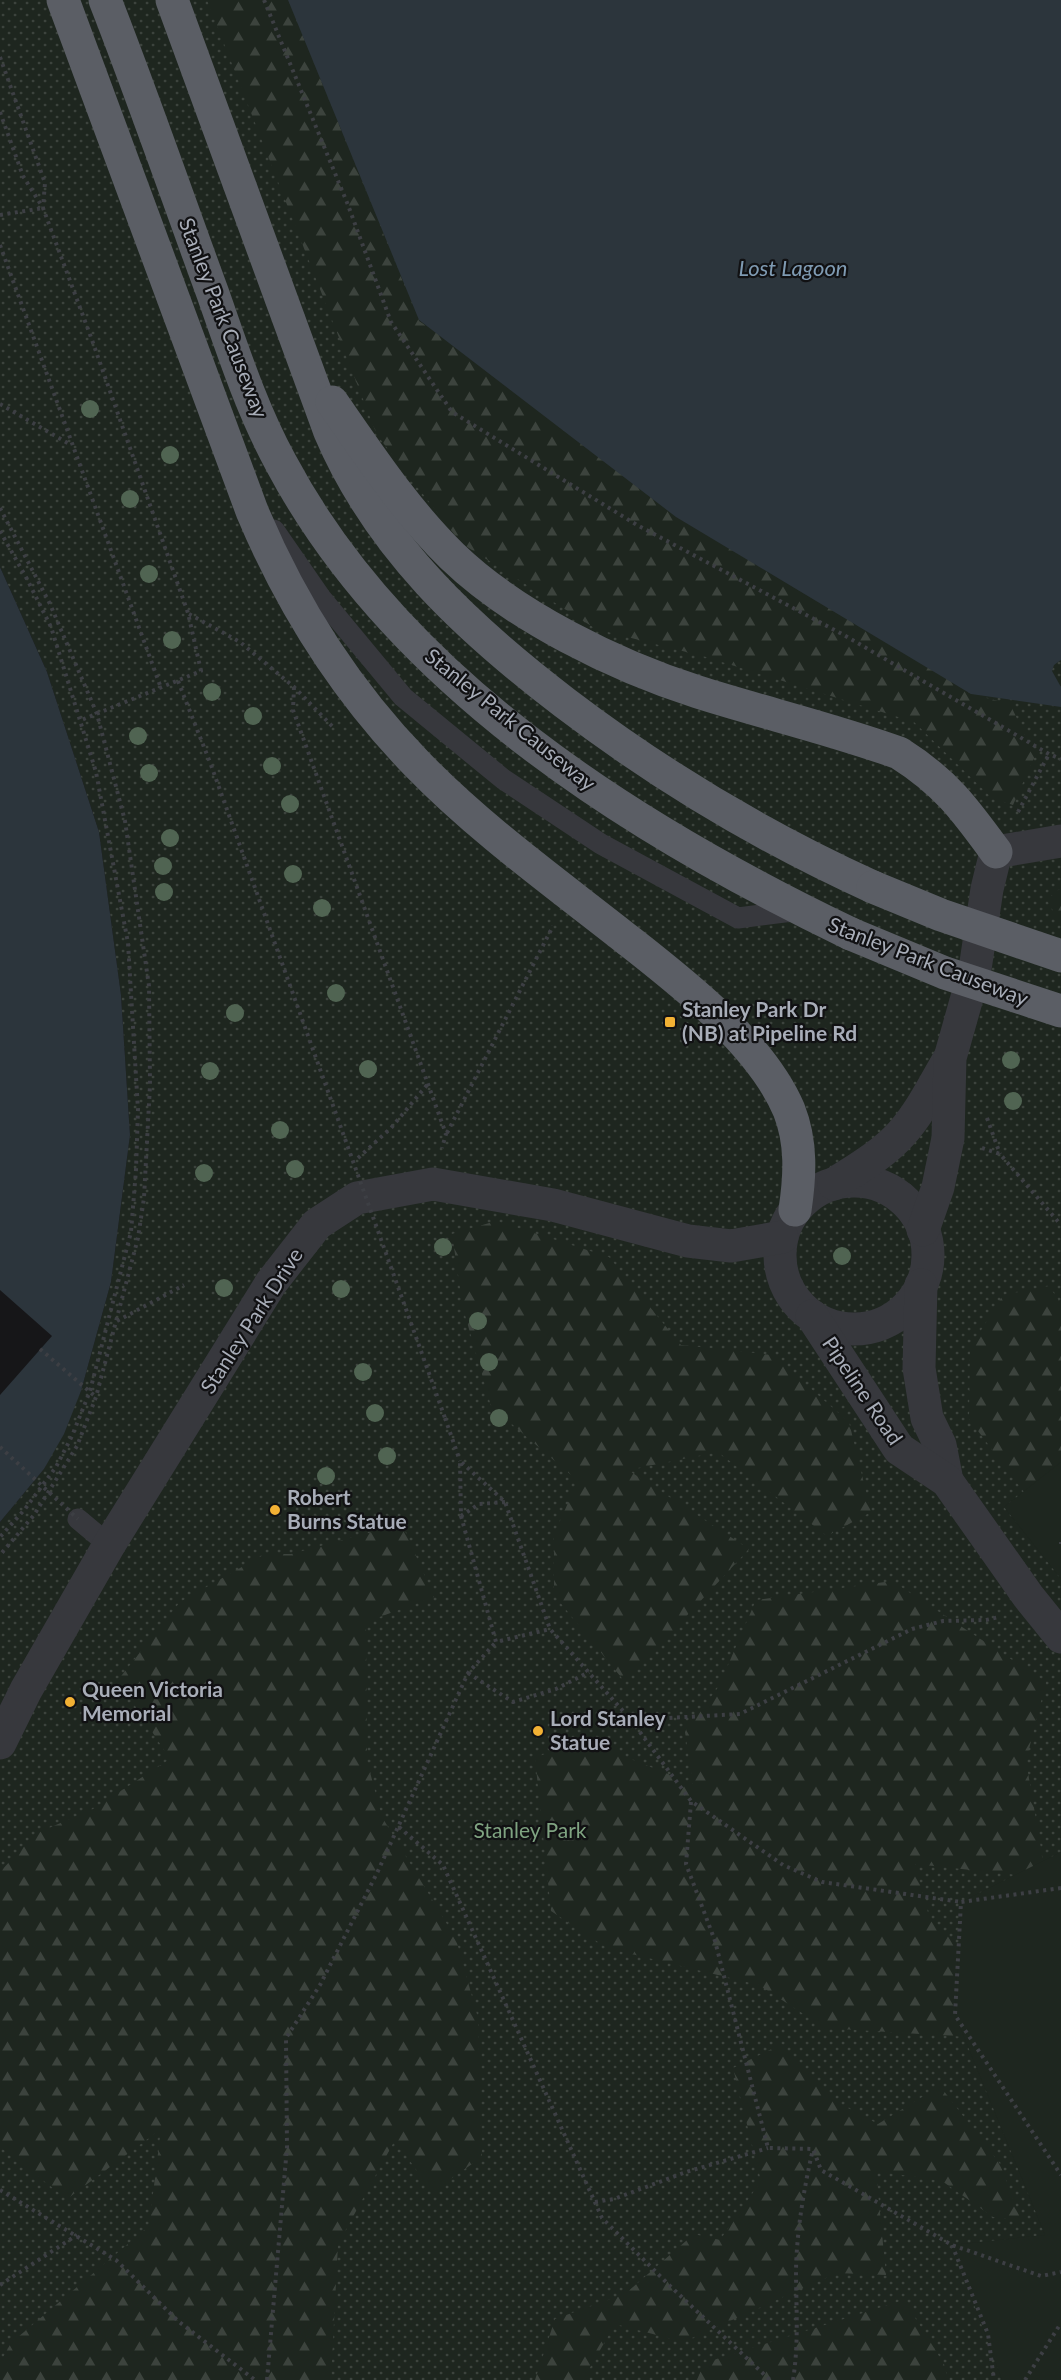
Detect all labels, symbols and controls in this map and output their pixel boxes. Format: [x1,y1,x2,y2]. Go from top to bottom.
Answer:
street label: Stanley Park Causeway [175,214,274,421]
water label: Lost Lagoon [739,254,848,281]
street label: Stanley Park Causeway [421,642,601,795]
street label: Stanley Park Causeway [825,911,1032,1010]
place label: Stanley Park Dr (NB) at Pipeline Rd [682,996,857,1045]
marker: Stanley Park Dr (NB) at Pipeline Rd [663,1015,677,1029]
street label: Stanley Park Drive [194,1243,307,1398]
street label: Pipeline Road [818,1331,909,1449]
place label: Robert Burns Statue [287,1484,407,1533]
marker: Robert Burns Statue [268,1503,282,1517]
place label: Queen Victoria Memorial [82,1676,223,1725]
marker: Queen Victoria Memorial [63,1695,77,1709]
place label: Lord Stanley Statue [550,1705,666,1754]
marker: Lord Stanley Statue [531,1724,545,1738]
park label: Stanley Park [473,1817,587,1842]

